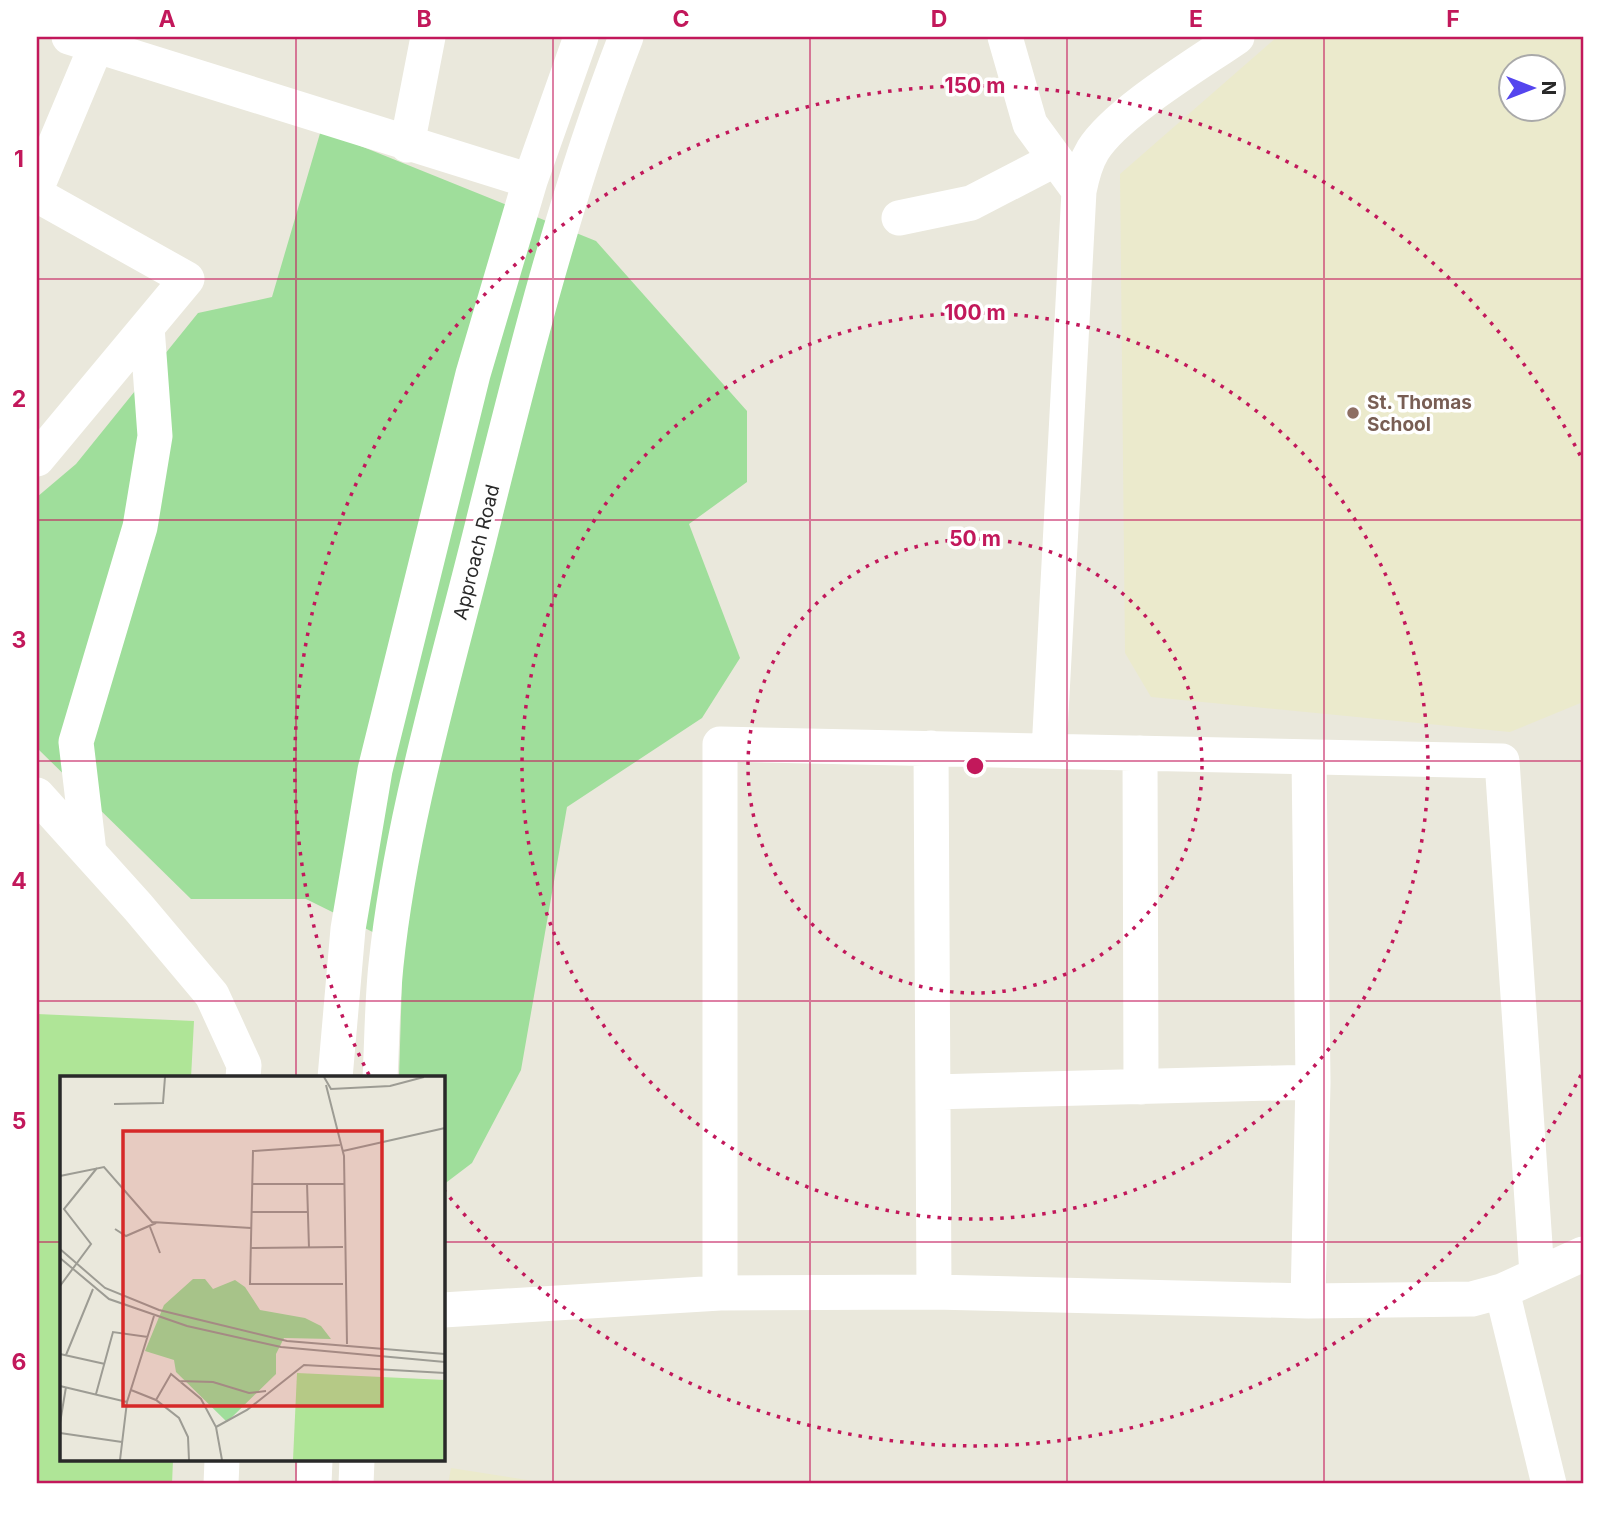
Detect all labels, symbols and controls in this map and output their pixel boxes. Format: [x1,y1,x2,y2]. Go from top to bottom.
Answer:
text: A [158,5,176,33]
text: B [416,5,432,33]
text: C [672,5,690,33]
text: D [931,5,947,33]
text: E [1189,5,1203,33]
text: F [1446,5,1460,33]
north arrow [1498,52,1568,122]
text: 150 m [945,73,1005,98]
text: N [1537,81,1560,95]
text: 1 [14,145,24,173]
text: 100 m [944,300,1006,325]
text: 2 [12,385,26,413]
place label: St. Thomas School [1367,391,1472,436]
marker: St. Thomas School [1345,405,1361,421]
street label: Approach Road [449,482,504,622]
text: 50 m [949,526,1001,551]
text: 3 [12,626,26,654]
centre of rings [963,754,987,778]
text: 4 [11,867,27,895]
inset map [60,1076,444,1462]
text: 5 [12,1107,26,1135]
text: 6 [12,1348,26,1376]

